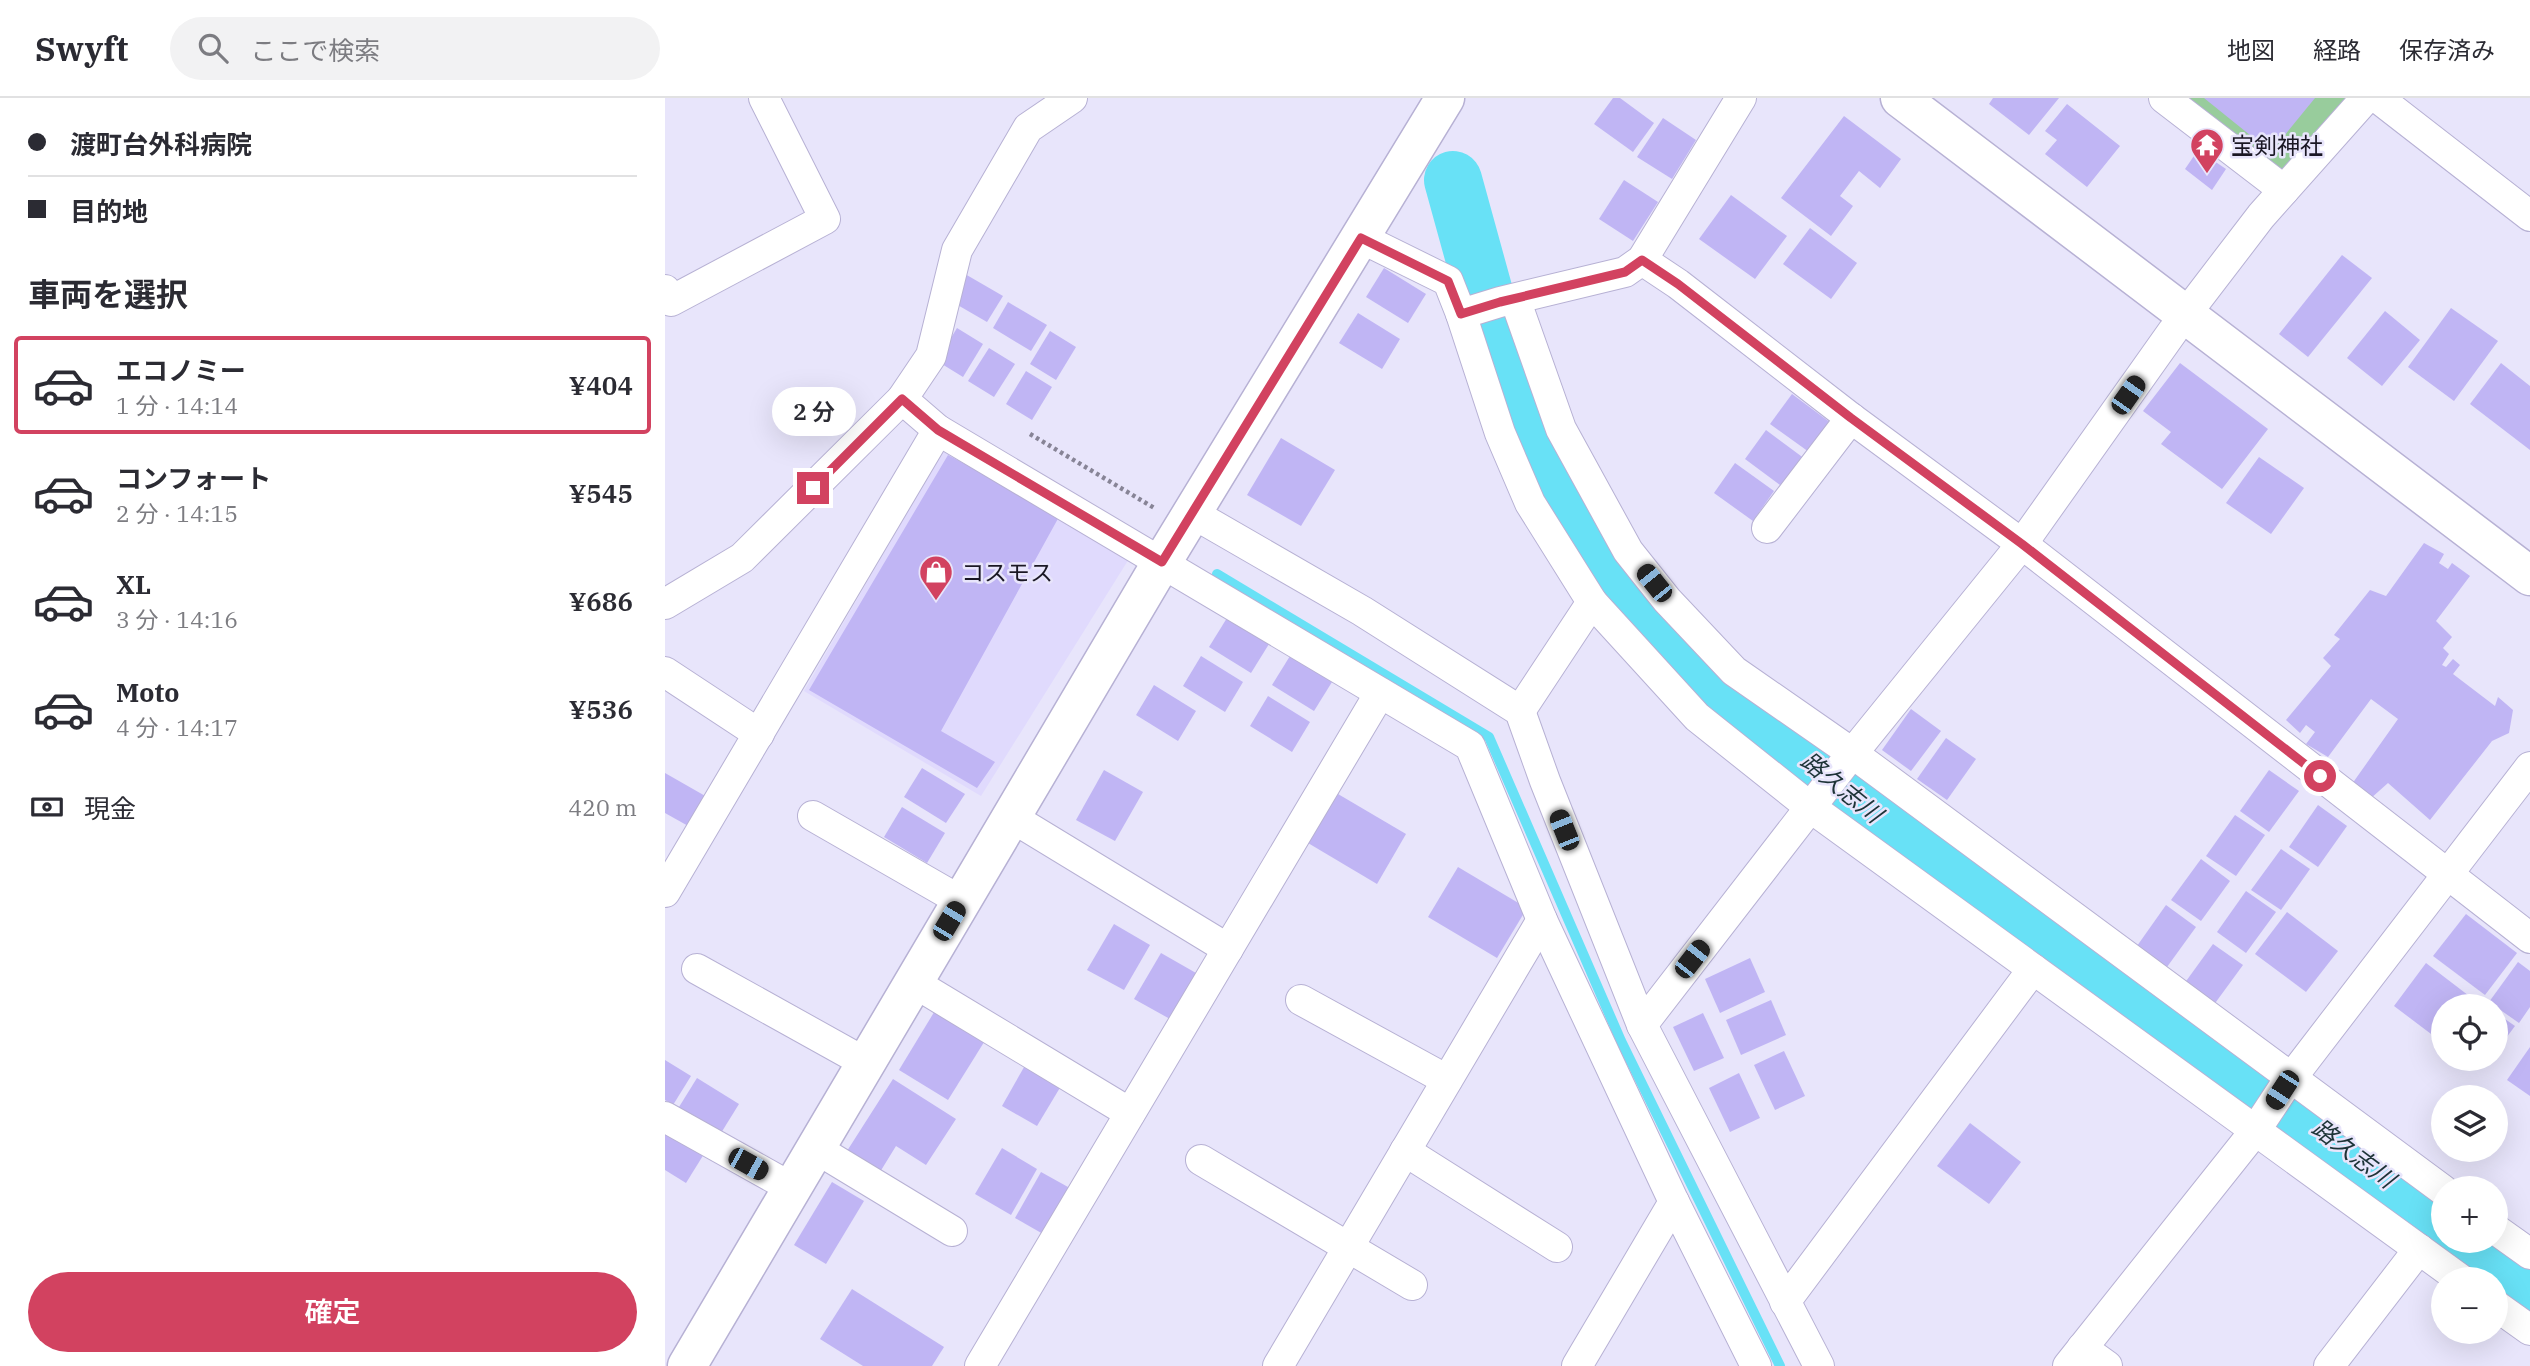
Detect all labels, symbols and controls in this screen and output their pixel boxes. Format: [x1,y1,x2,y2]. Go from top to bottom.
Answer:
search box [170,17,660,80]
text: Swyft [35,27,128,70]
icon: search [194,29,232,67]
text: ここで検索 [250,33,380,67]
text: 地図 [2227,34,2275,66]
text: 経路 [2313,34,2361,66]
text: 保存済み [2399,34,2495,66]
temple icon: 宝剣神社 [2188,126,2226,175]
text: 渡町台外科病院 [70,127,252,161]
place label: 宝剣神社 [2231,130,2323,160]
text: 目的地 [70,194,148,228]
text: 車両を選択 [28,273,188,315]
text: エコノミー [116,353,246,387]
icon: car [32,354,95,417]
text: ¥404 [569,368,633,402]
car [2108,372,2149,418]
callout: 2 分 [771,386,855,436]
text: 1 分 · 14:14 [116,390,238,420]
text: 2 分 [793,396,835,426]
text: コンフォート [116,461,271,495]
icon: car [32,462,95,525]
route end [797,472,829,504]
text: ¥545 [569,476,633,510]
text: 2 分 · 14:15 [116,498,238,528]
shop icon: コスモス [917,553,955,602]
place label: コスモス [961,557,1053,587]
car [1633,560,1676,606]
text: XL [116,567,151,601]
icon: car [32,570,95,633]
text: ¥686 [569,584,633,618]
text: 3 分 · 14:16 [116,604,238,634]
text: Moto [116,675,179,709]
icon: car [32,678,95,741]
text: ¥536 [569,692,633,726]
text: 4 分 · 14:17 [116,712,238,742]
water label: 路久志川 [1795,744,1892,832]
route start [2304,760,2336,792]
icon: cash [28,788,66,826]
text: 現金 [84,791,136,825]
text: 420 m [568,792,637,822]
car [1547,807,1582,853]
car [930,898,969,944]
car [1671,936,1714,982]
map controls [2431,994,2508,1344]
button: locate [2431,994,2508,1071]
car [2262,1067,2303,1113]
button: layers [2431,1085,2508,1162]
water label: 路久志川 [2306,1111,2404,1196]
car [725,1145,772,1183]
button: + [2431,1176,2508,1253]
button: − [2431,1267,2508,1344]
button: 確定 [28,1272,637,1352]

